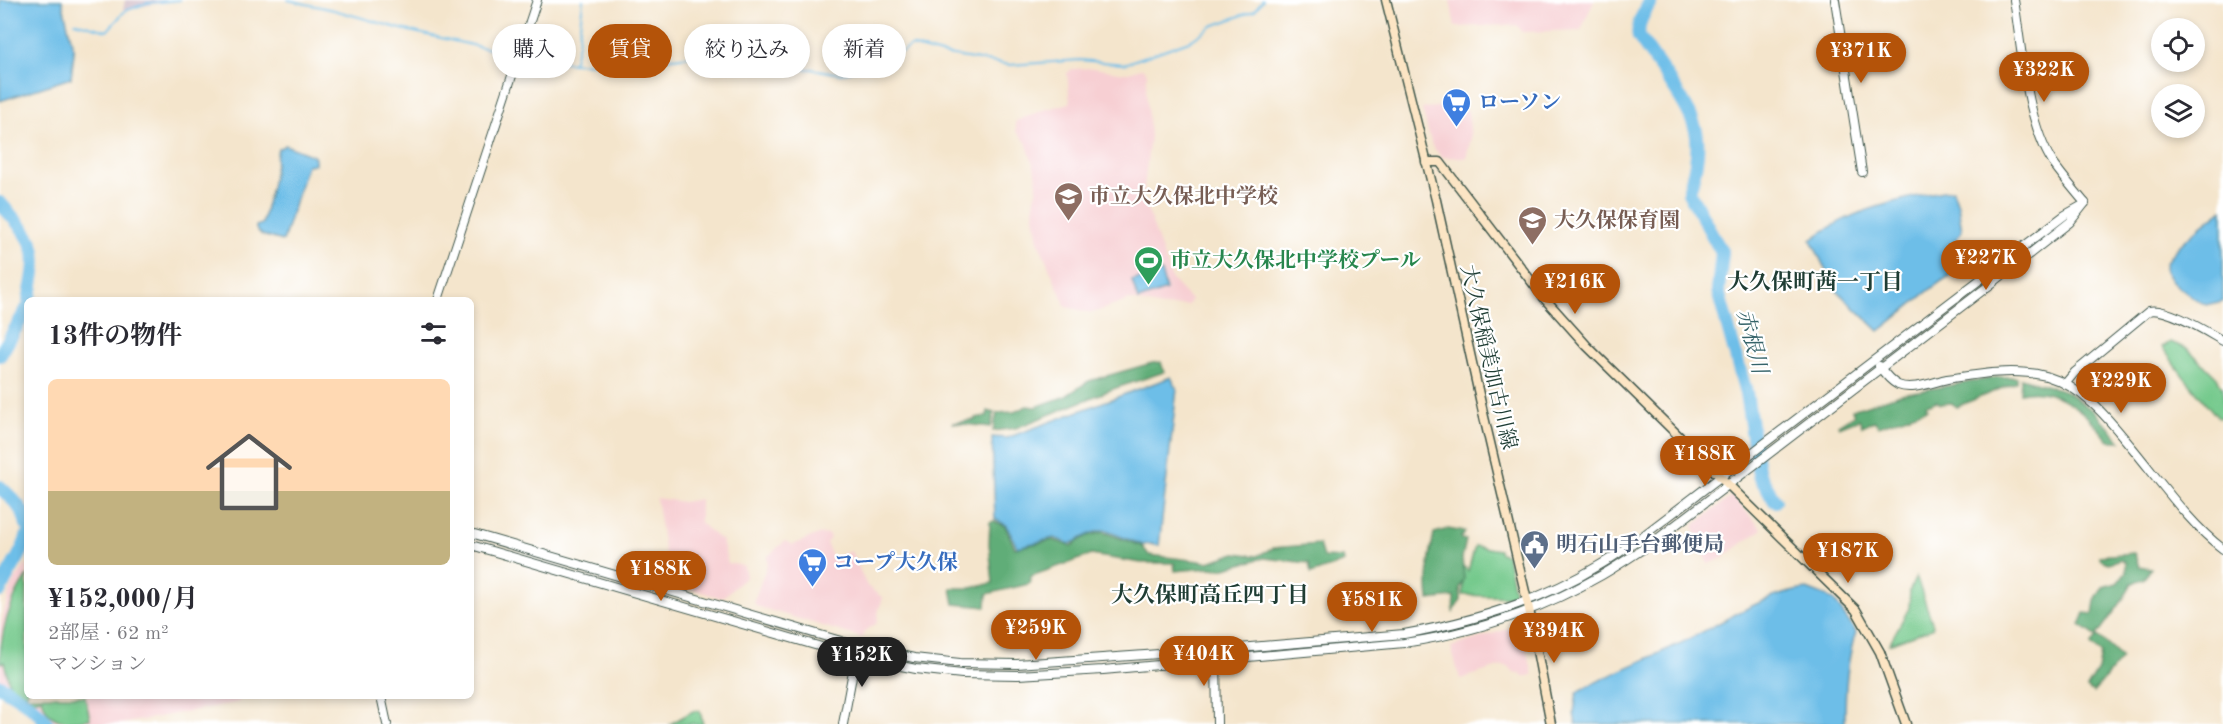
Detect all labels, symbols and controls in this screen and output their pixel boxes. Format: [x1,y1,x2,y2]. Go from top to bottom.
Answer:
map controls [2151,18,2205,138]
button: locate [2151,18,2205,72]
chip: 購入 [492,24,576,78]
chip: 賃貸 [588,24,672,78]
chip: 絞り込み [684,24,810,78]
chip: 新着 [822,24,906,78]
pin: ¥371K [1819,33,1903,84]
text: ¥371K [1830,42,1892,62]
pin: ¥322K [2002,52,2086,103]
text: ¥322K [2013,61,2075,81]
button: layers [2151,84,2205,138]
supermarket icon: ローソン [1441,86,1473,128]
place label: ローソン [1478,93,1561,114]
school or university icon: 市立大久保北中学校 [1052,180,1084,222]
place label: 市立大久保北中学校 [1089,185,1278,208]
school or university icon: 大久保保育園 [1517,204,1549,246]
place label: 大久保保育園 [1554,209,1680,232]
pin: ¥227K [1944,240,2028,291]
sports icon: 市立大久保北中学校プール [1133,244,1165,286]
place label: 市立大久保北中学校プール [1170,249,1421,272]
text: ¥227K [1955,249,2017,269]
street label: 大久保稲美加古川線 [1456,262,1521,452]
pin: ¥216K [1533,264,1617,315]
district label: 大久保町茜一丁目 [1727,270,1903,294]
text: ¥216K [1544,273,1606,293]
water label: 赤根川 [1732,306,1773,378]
icon: filters [417,317,450,350]
text: 13件の物件 [48,324,182,350]
pin: ¥229K [2079,363,2163,414]
text: ¥229K [2090,372,2152,392]
icon: home [195,418,303,526]
pin: ¥188K [1663,436,1747,487]
text: ¥188K [1674,445,1736,465]
public building icon: 明石山手台郵便局 [1519,528,1551,570]
place label: 明石山手台郵便局 [1556,533,1724,556]
pin: ¥187K [1806,533,1890,584]
text: ¥187K [1817,542,1879,562]
supermarket icon: コープ大久保 [796,546,828,588]
pin: ¥188K [619,551,703,602]
place label: コープ大久保 [833,551,958,574]
text: ¥188K [630,560,692,580]
pin: ¥581K [1330,582,1414,633]
district label: 大久保町高丘四丁目 [1111,583,1309,607]
text: ¥152,000/月 [48,587,199,613]
text: ¥581K [1341,591,1403,611]
pin: ¥259K [994,610,1078,661]
pin: ¥394K [1512,613,1596,664]
text: ¥259K [1005,619,1067,639]
text: ¥394K [1523,622,1585,642]
text: 2部屋 · 62 m² [48,624,169,644]
pin: ¥404K [1162,636,1246,687]
pin: ¥152K [820,637,904,688]
text: ¥404K [1173,645,1235,665]
text: ¥152K [831,646,893,666]
text: マンション [48,655,147,675]

